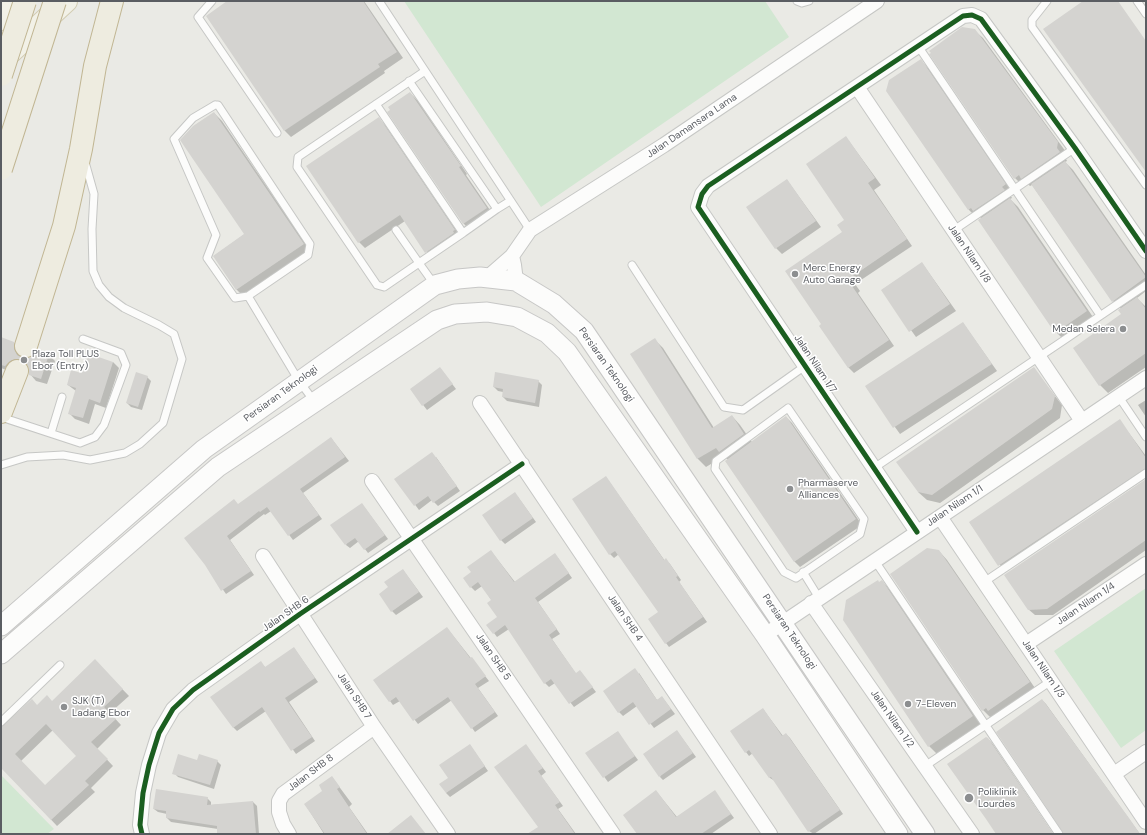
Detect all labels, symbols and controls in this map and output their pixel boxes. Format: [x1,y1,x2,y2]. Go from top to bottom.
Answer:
street label: Jalan Damansara Lama [645,91,739,161]
street label: Jalan Nilam 1/8 [945,223,993,285]
place label: Merc Energy Auto Garage [803,262,861,286]
marker: Merc Energy Auto Garage [790,269,800,279]
place label: Medan Selera [1052,323,1115,335]
marker: Medan Selera [1118,324,1128,334]
street label: Persiaran Teknologi [576,325,636,405]
street label: Jalan Nilam 1/7 [791,333,839,395]
place label: Plaza Toll PLUS Ebor (Entry) [32,348,99,372]
marker: Plaza Toll PLUS Ebor (Entry) [19,355,29,365]
street label: Persiaran Teknologi [242,363,320,425]
place label: Pharmaserve Alliances [798,477,858,500]
street label: Jalan Nilam 1/1 [925,483,985,529]
marker: Pharmaserve Alliances [785,484,795,494]
street label: Jalan Nilam 1/4 [1055,580,1117,628]
street label: Jalan SHB 4 [605,592,645,644]
street label: Persiaran Teknologi [759,592,819,672]
street label: Jalan SHB 6 [260,594,312,634]
street label: Jalan SHB 5 [473,631,513,683]
street label: Jalan Nilam 1/3 [1019,638,1067,700]
street label: Jalan SHB 7 [334,670,374,722]
street label: Jalan Nilam 1/2 [868,688,916,750]
place label: SJK (T) Ladang Ebor [72,695,130,718]
place label: 7-Eleven [916,698,956,710]
marker: 7-Eleven [903,699,913,709]
marker: SJK (T) Ladang Ebor [59,702,69,712]
street label: Jalan SHB 8 [286,752,336,794]
place label: Poliklinik Lourdes [978,786,1017,810]
marker: Poliklinik Lourdes [963,792,975,804]

